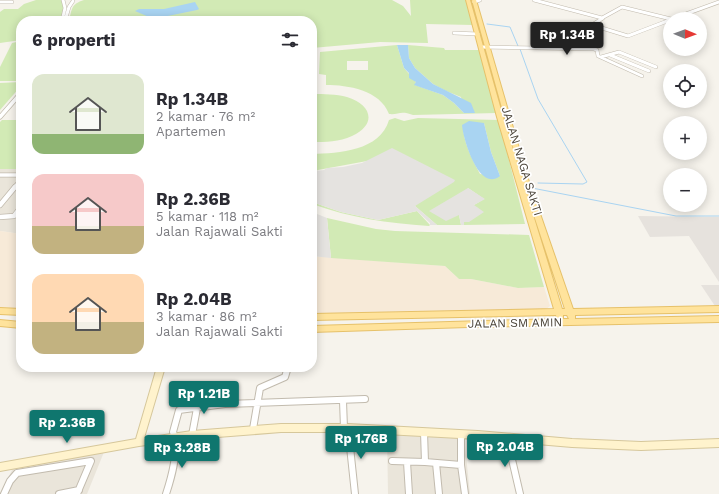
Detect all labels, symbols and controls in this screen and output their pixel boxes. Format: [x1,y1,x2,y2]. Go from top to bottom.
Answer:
north arrow [663,12,707,56]
map controls [663,12,707,212]
pin: Rp 1.34B [526,22,608,56]
text: Rp 1.34B [539,27,595,42]
icon: filters [279,29,301,51]
text: 6 properti [32,30,115,50]
button: locate [663,64,707,108]
text: Rp 1.34B [156,89,228,109]
icon: home [64,90,112,138]
street label: JALAN NAGA SAKTI [499,105,545,217]
text: 2 kamar · 76 m² [156,109,255,124]
button: + [663,116,707,160]
text: Apartemen [156,124,226,139]
button: − [663,168,707,212]
text: Rp 2.36B [156,189,230,209]
icon: home [64,190,112,238]
text: 5 kamar · 118 m² [156,209,259,224]
text: Jalan Rajawali Sakti [156,224,283,239]
text: Rp 2.04B [156,289,232,309]
icon: home [64,290,112,338]
text: 3 kamar · 86 m² [156,309,257,324]
street label: JALAN SM AMIN [468,315,562,331]
text: Jalan Rajawali Sakti [156,324,283,339]
pin: Rp 1.21B [163,381,245,415]
text: Rp 1.21B [178,386,230,401]
pin: Rp 2.36B [26,410,108,444]
text: Rp 2.36B [39,415,95,430]
pin: Rp 1.76B [320,426,402,460]
text: Rp 1.76B [334,431,388,446]
pin: Rp 2.04B [464,434,546,468]
pin: Rp 3.28B [141,435,223,469]
text: Rp 2.04B [476,439,534,454]
text: Rp 3.28B [153,440,211,455]

